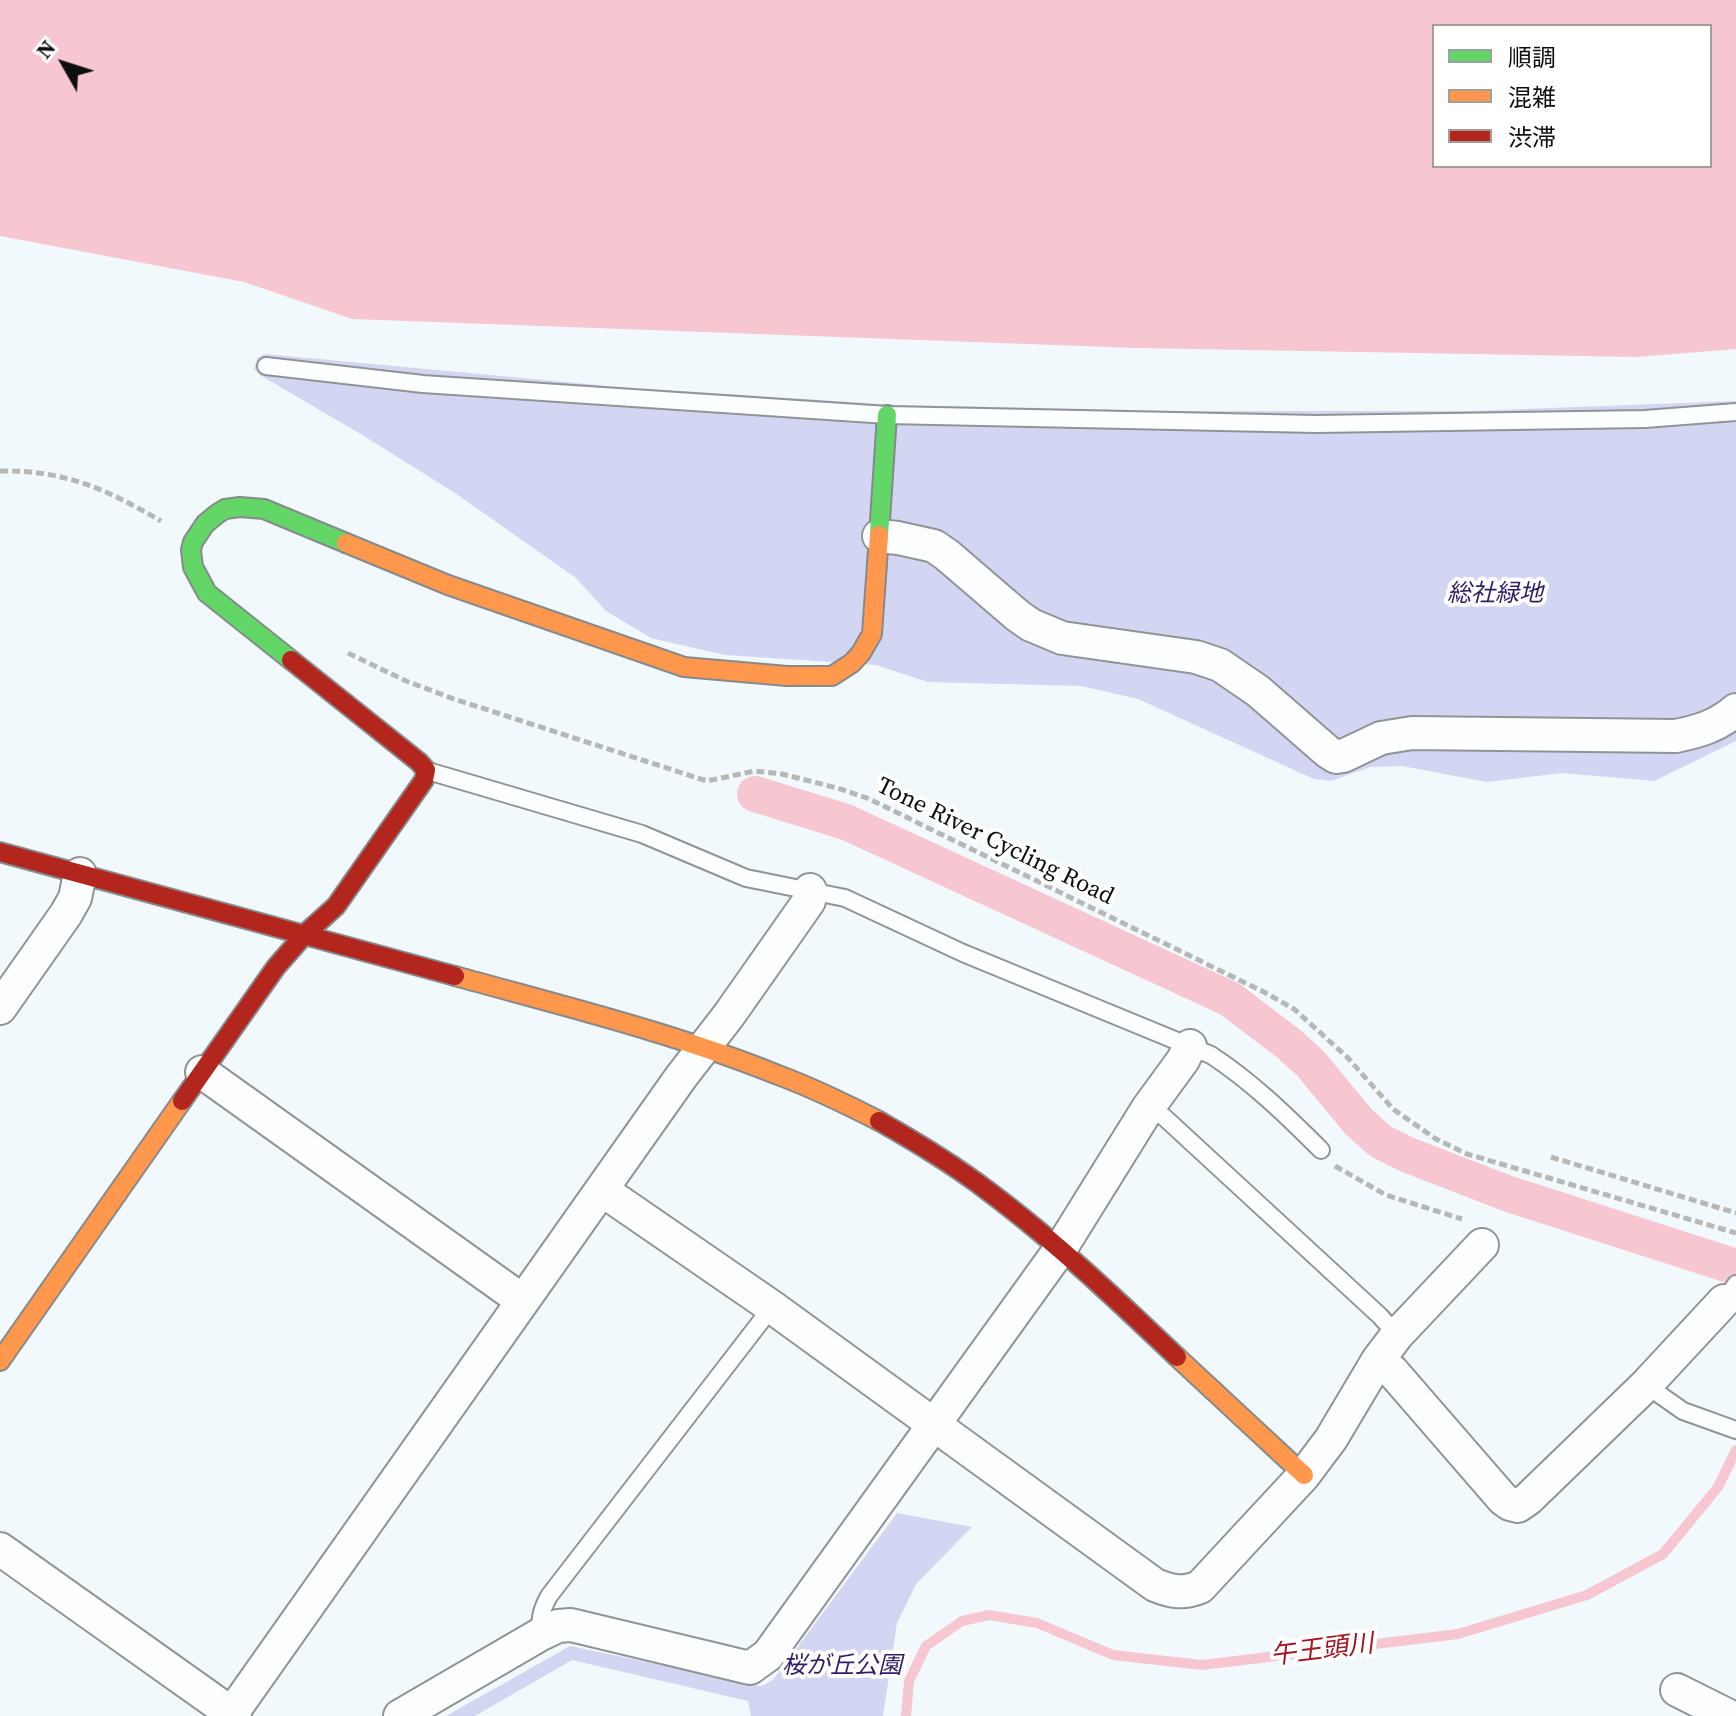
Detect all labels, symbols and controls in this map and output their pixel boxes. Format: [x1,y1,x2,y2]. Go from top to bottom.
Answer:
north arrow [24,24,104,104]
legend [1432,24,1712,168]
text: N [29,33,62,65]
text: 順調 [1508,41,1556,74]
text: 混雑 [1508,81,1556,114]
text: 渋滞 [1508,121,1556,154]
park label: 総社緑地 [1447,581,1543,609]
street label: Tone River Cycling Road [872,772,1118,912]
water label: 午王頭川 [1268,1629,1376,1673]
park label: 桜が丘公園 [782,1653,902,1681]

